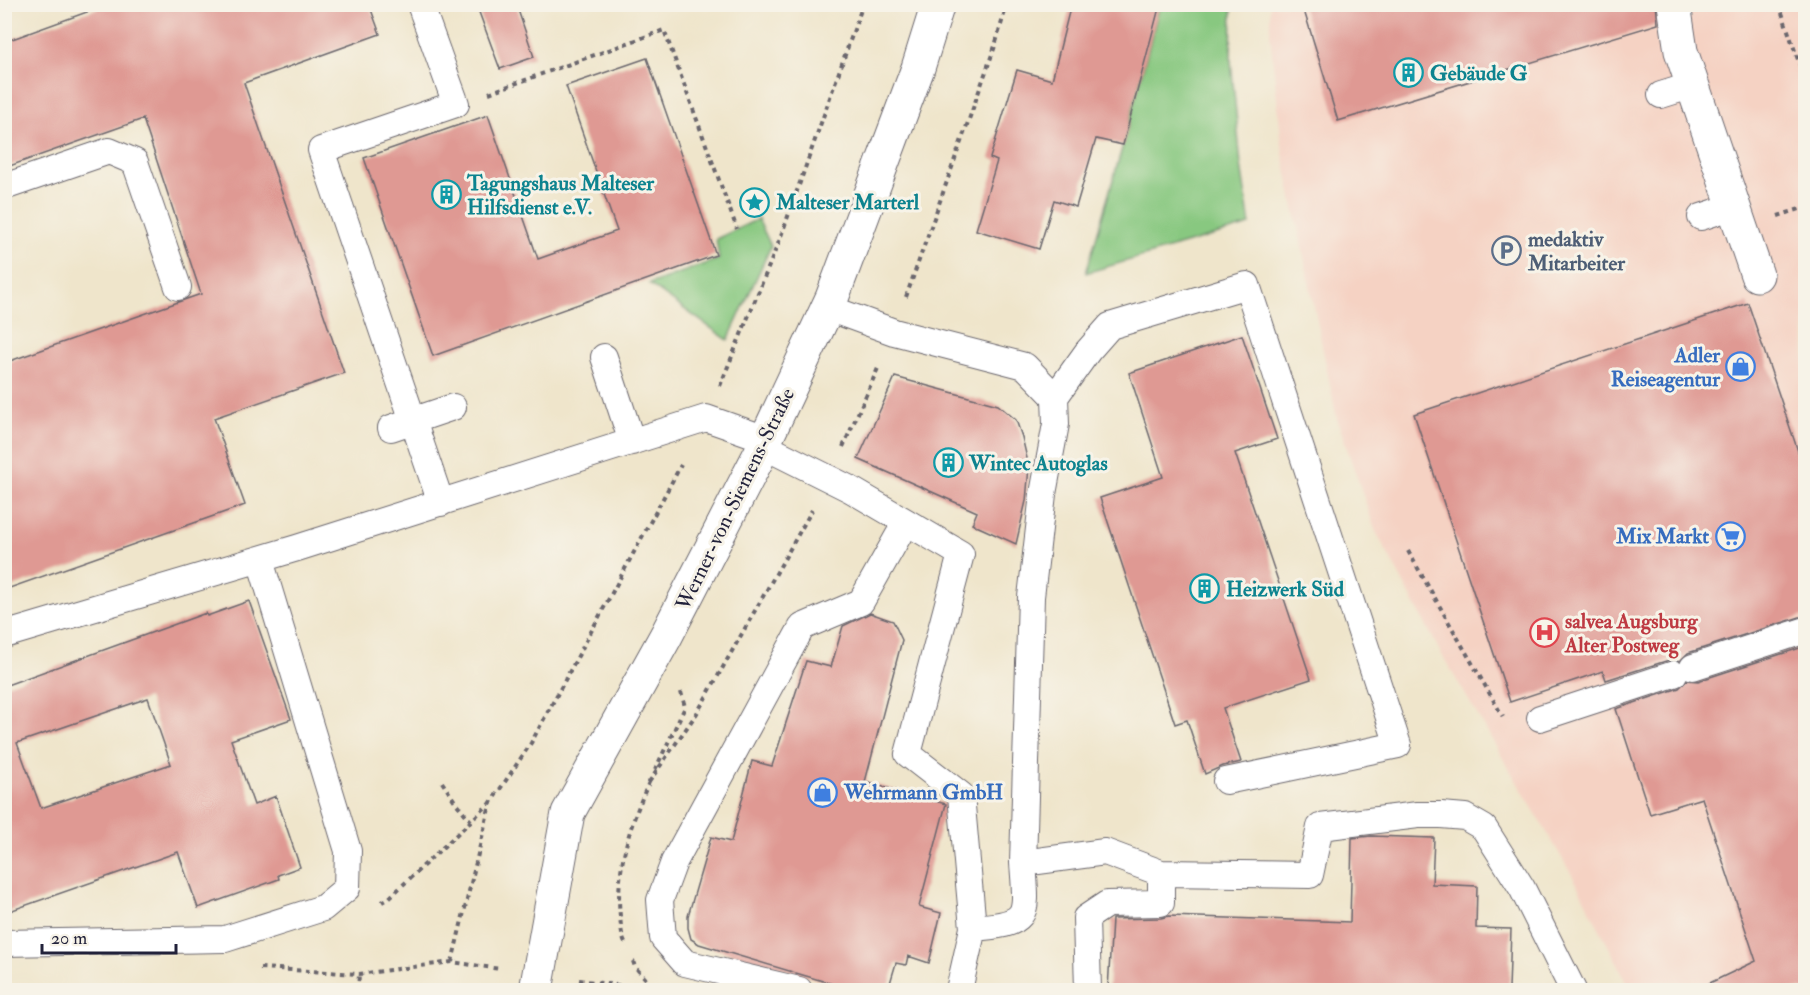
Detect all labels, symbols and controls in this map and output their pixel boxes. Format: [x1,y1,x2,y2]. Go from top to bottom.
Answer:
building icon: Gebäude G [1393,57,1425,89]
place label: Gebäude G [1430,60,1528,87]
place label: Tagungshaus Malteser Hilfsdienst e.V. [466,170,655,221]
building icon: Tagungshaus Malteser Hilfsdienst e.V. [430,179,462,211]
place icon: Malteser Marterl [739,186,771,218]
place label: Malteser Marterl [775,189,920,216]
place label: medaktiv Mitarbeiter [1527,226,1626,277]
parking icon: medaktiv Mitarbeiter [1491,235,1523,267]
place label: Adler Reiseagentur [1611,342,1721,393]
shop icon: Adler Reiseagentur [1725,351,1757,383]
street label: Werner-von-Siemens-Straße [669,383,801,616]
building icon: Wintec Autoglas [932,447,964,479]
place label: Wintec Autoglas [968,450,1108,477]
supermarket icon: Mix Markt [1714,520,1746,552]
place label: Mix Markt [1615,523,1709,550]
building icon: Heizwerk Süd [1189,573,1221,605]
place label: Heizwerk Süd [1226,576,1345,603]
place label: salvea Augsburg Alter Postweg [1564,608,1698,659]
hospital icon: salvea Augsburg Alter Postweg [1528,617,1560,649]
shop icon: Wehrmann GmbH [807,776,839,808]
place label: Wehrmann GmbH [843,779,1003,806]
scale bar [42,917,176,955]
text: 20 m [51,927,87,950]

